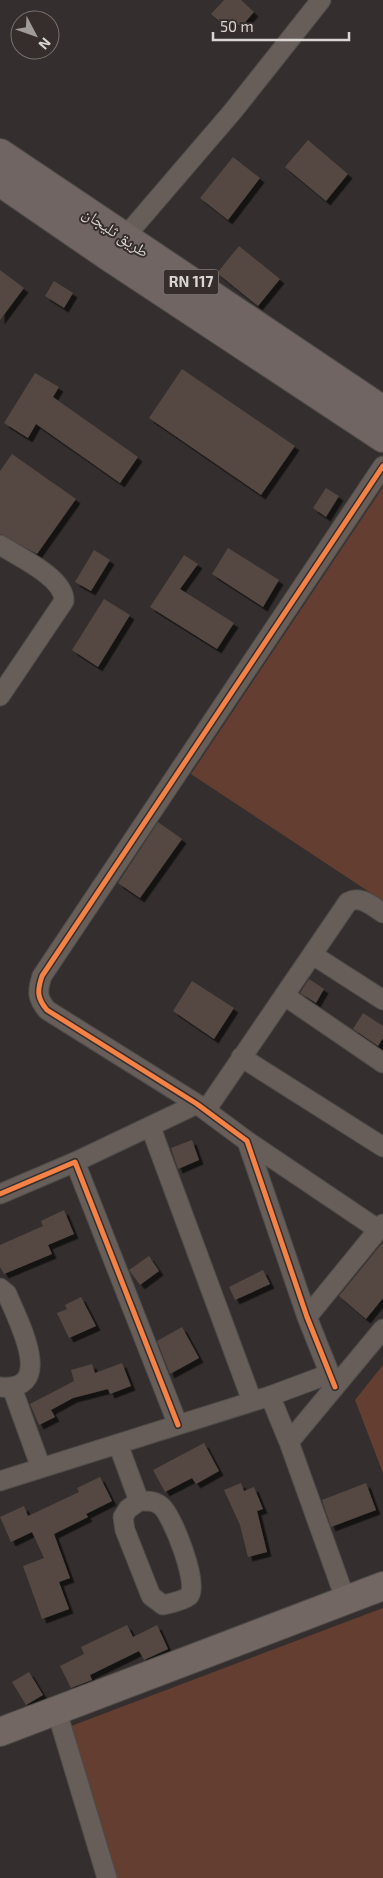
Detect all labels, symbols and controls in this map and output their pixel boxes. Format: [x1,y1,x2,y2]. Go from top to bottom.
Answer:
north arrow [10,10,60,60]
scale bar [213,10,349,42]
text: 50 m [220,17,254,35]
text: N [35,34,55,53]
street label: طريق ثليجان [79,203,153,262]
road number: RN 117 [164,270,218,294]

